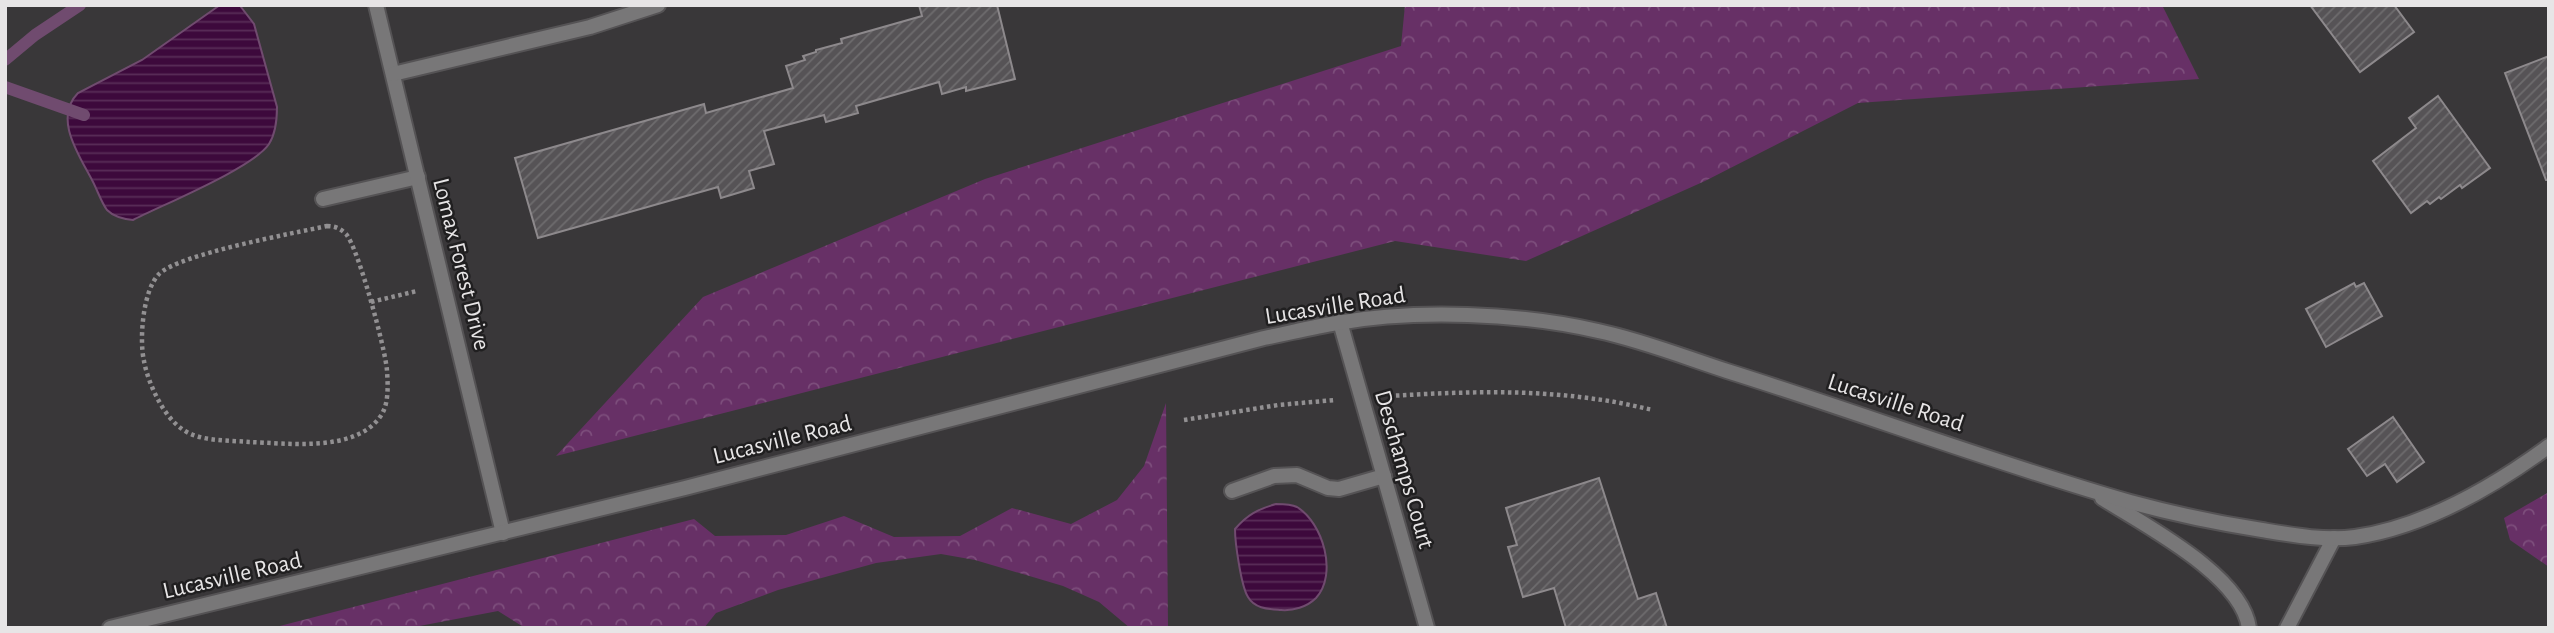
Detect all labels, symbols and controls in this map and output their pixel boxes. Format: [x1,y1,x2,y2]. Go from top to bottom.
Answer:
street label: Lomax Forest Drive [428,176,494,353]
street label: Lucasville Road [1263,283,1407,329]
street label: Lucasville Road [1825,370,1967,436]
street label: Deschamps Court [1370,387,1438,551]
street label: Lucasville Road [711,411,854,469]
street label: Lucasville Road [160,548,304,604]

